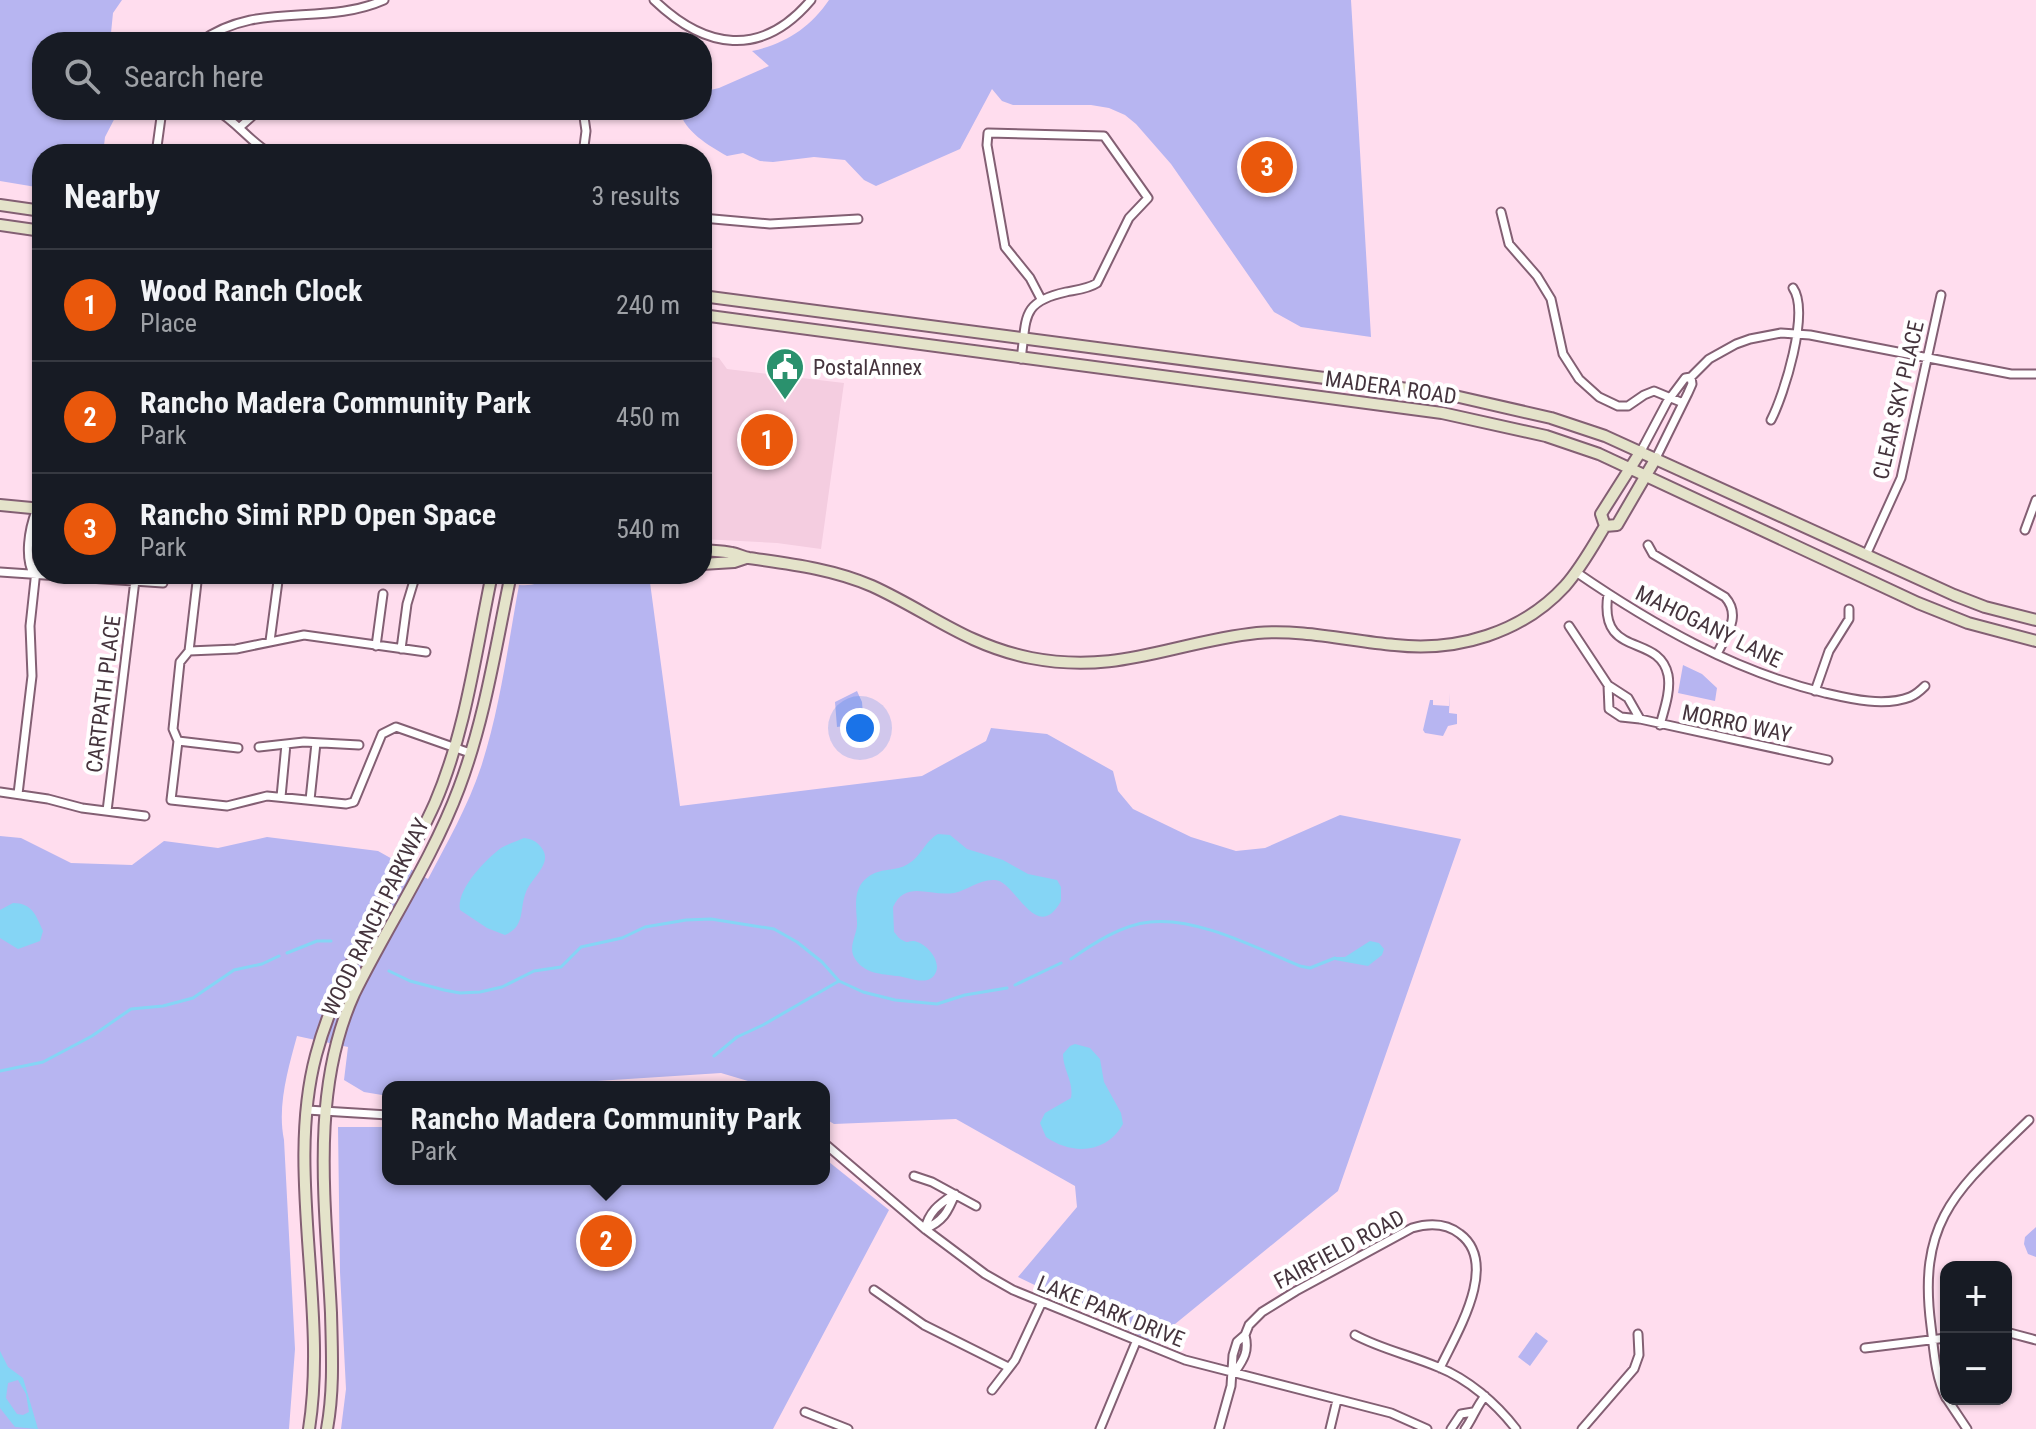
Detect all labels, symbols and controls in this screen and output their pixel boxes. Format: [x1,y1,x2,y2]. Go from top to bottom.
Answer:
search box [32,32,712,120]
icon: search [60,54,104,98]
text: Search here [124,59,264,94]
pin: 3 [1241,137,1293,197]
text: Nearby [64,176,160,216]
text: 3 results [591,181,680,211]
text: Wood Ranch Clock [140,273,362,308]
text: 1 [83,290,97,320]
text: 240 m [616,290,680,320]
text: Place [140,308,197,338]
street label: CLEAR SKY PLACE [1868,318,1929,482]
public building icon: PostalAnnex [764,346,806,401]
place label: PostalAnnex [813,355,923,380]
street label: MADERA ROAD [1324,366,1458,409]
text: Rancho Madera Community Park [140,385,531,420]
text: 2 [83,402,97,432]
text: 450 m [616,402,680,432]
pin: 1 [741,410,793,470]
text: Park [140,420,186,450]
text: Rancho Simi RPD Open Space [140,497,496,532]
text: 3 [83,514,97,544]
text: 540 m [616,514,680,544]
text: Park [140,532,186,562]
street label: MAHOGANY LANE [1631,580,1786,673]
street label: CARTPATH PLACE [81,614,126,774]
street label: MORRO WAY [1680,700,1794,747]
your location [840,708,880,748]
street label: WOOD RANCH PARKWAY [317,814,434,1020]
popup [382,1081,830,1185]
text: Rancho Madera Community Park [411,1101,801,1136]
text: Park [411,1136,457,1166]
street label: FAIRFIELD ROAD [1270,1205,1409,1294]
pin: 2 [580,1211,632,1271]
map controls [1940,1261,2012,1405]
button: + [1940,1261,2012,1333]
street label: LAKE PARK DRIVE [1034,1271,1188,1352]
button: − [1940,1333,2012,1405]

